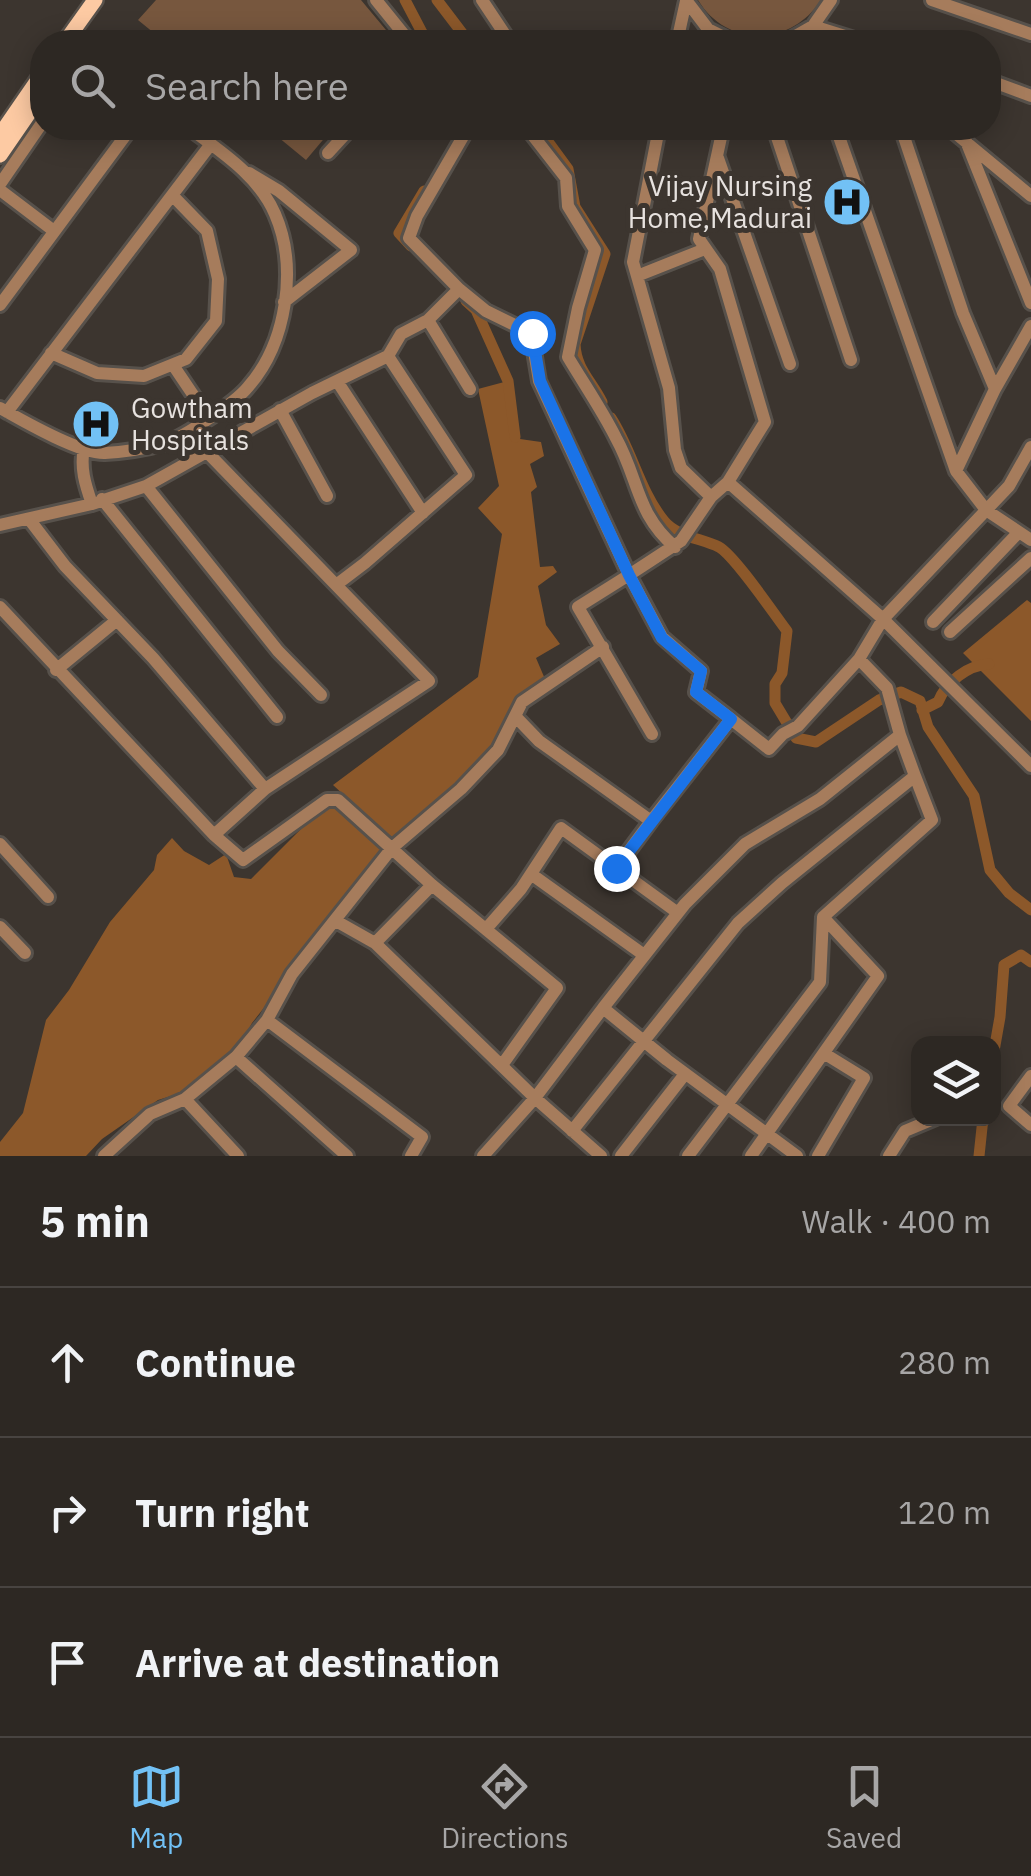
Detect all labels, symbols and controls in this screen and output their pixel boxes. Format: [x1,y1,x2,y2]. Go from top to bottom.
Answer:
search box [30,30,1001,140]
icon: search [65,58,120,113]
text: Search here [145,61,349,110]
place label: Vijay Nursing Home,Madurai [628,167,812,236]
hospital icon: Vijay Nursing Home,Madurai [821,176,873,228]
route start [510,311,556,357]
place label: Gowtham Hospitals [131,389,253,458]
hospital icon: Gowtham Hospitals [70,398,122,450]
route end [594,846,640,892]
map controls [911,1036,1001,1126]
button: layers [911,1036,1001,1126]
text: 5 min [40,1194,150,1249]
text: Walk · 400 m [802,1200,991,1242]
icon: ahead [40,1335,95,1390]
text: Continue [135,1338,296,1387]
text: 280 m [898,1341,991,1383]
icon: right [40,1485,95,1540]
text: Turn right [135,1488,310,1537]
text: 120 m [898,1491,991,1533]
icon: arrive [40,1635,95,1690]
text: Arrive at destination [135,1638,500,1687]
tab: Map [129,1759,184,1856]
tab: Directions [441,1759,569,1856]
tab: Saved [826,1759,902,1856]

